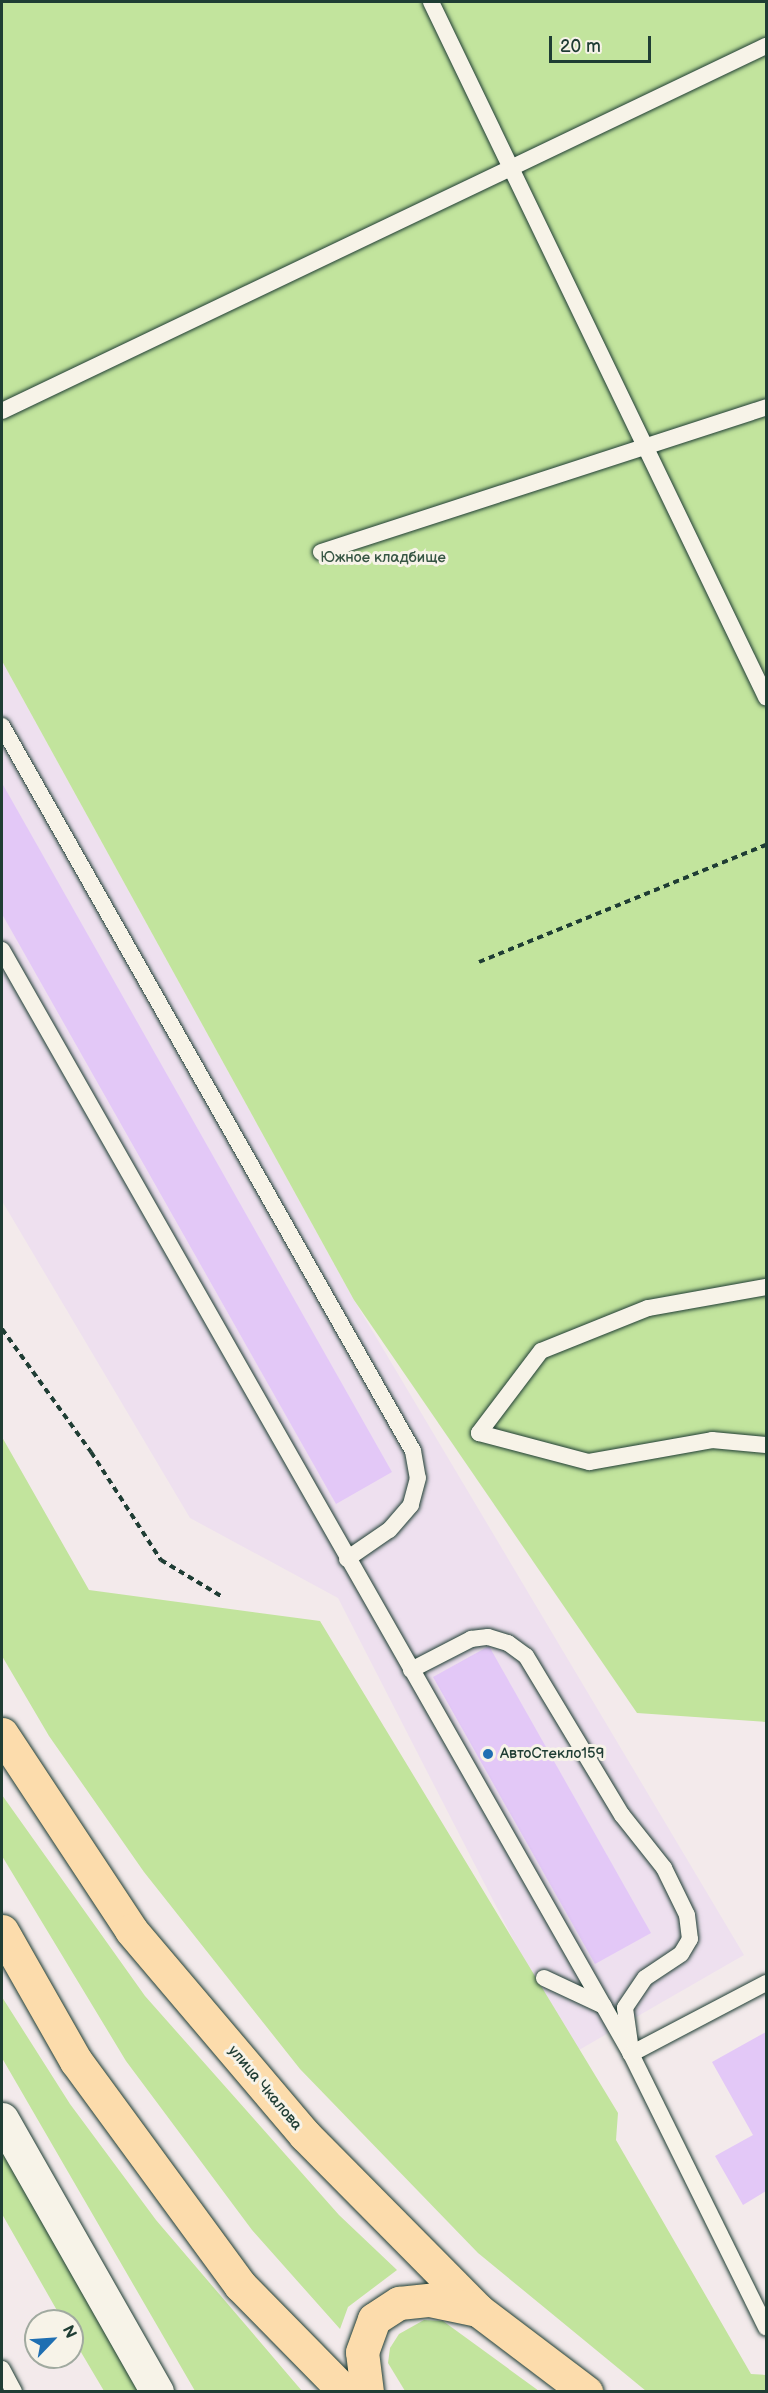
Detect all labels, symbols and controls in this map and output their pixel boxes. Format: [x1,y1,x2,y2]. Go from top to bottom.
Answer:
scale bar [552,24,654,62]
text: 20 m [560,36,601,57]
park label: Южное кладбище [320,549,446,567]
place label: АвтоСтекло159 [500,1745,604,1763]
marker: АвтоСтекло159 [481,1747,495,1761]
street label: улица Чкалова [224,2042,306,2134]
north arrow [24,2309,84,2369]
text: N [58,2323,80,2341]

